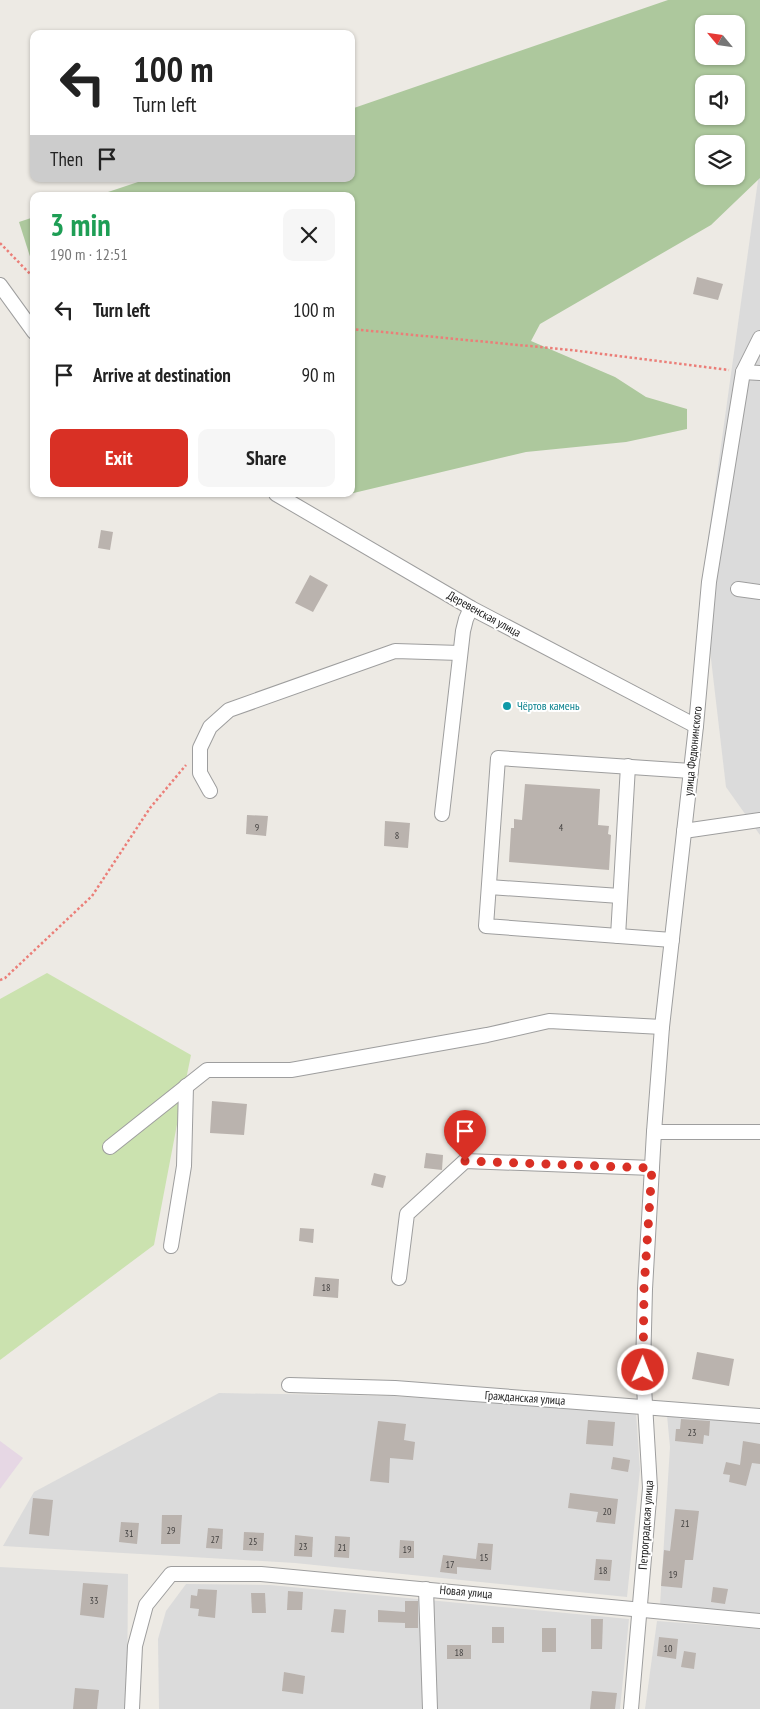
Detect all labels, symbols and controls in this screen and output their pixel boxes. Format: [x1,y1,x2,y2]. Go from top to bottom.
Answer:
north arrow [695,15,745,65]
map controls [695,15,745,185]
text: 100 m [133,46,214,92]
icon: left [50,50,115,115]
button: sound [695,75,745,125]
text: Turn left [133,90,197,118]
button: layers [695,135,745,185]
icon: arrive [93,145,121,173]
text: Then [50,147,83,171]
text: 3 min [50,205,111,244]
button: close [283,209,335,261]
text: 190 m · 12:51 [50,244,128,264]
icon: left [50,296,78,324]
text: Turn left [93,298,150,322]
text: 100 m [293,298,335,322]
icon: arrive [50,361,78,389]
text: Arrive at destination [93,363,231,387]
text: 90 m [302,363,335,387]
button: Exit [50,429,188,487]
button: Share [198,429,335,487]
street label: Деревенская улица [445,587,524,640]
place label: Чёртов камень [517,698,580,713]
marker: Чёртов камень [501,700,513,712]
street label: улица Федюнинского [680,705,705,797]
house number: 9 [255,821,259,834]
house number: 4 [559,821,564,834]
house number: 8 [395,829,399,842]
pin [444,1110,486,1161]
icon: arrive [451,1117,479,1145]
house number: 18 [322,1281,331,1294]
position arrow [616,1343,668,1395]
street label: Гражданская улица [484,1387,566,1408]
house number: 23 [688,1426,697,1439]
street label: Петроградская улица [635,1479,656,1570]
house number: 20 [603,1505,612,1518]
house number: 21 [681,1517,690,1530]
house number: 29 [167,1524,176,1537]
house number: 31 [125,1527,134,1540]
house number: 27 [211,1533,220,1546]
house number: 25 [249,1535,258,1548]
house number: 23 [299,1540,308,1553]
house number: 21 [338,1541,347,1554]
house number: 19 [403,1543,412,1556]
house number: 15 [480,1551,489,1564]
house number: 17 [446,1558,455,1571]
house number: 18 [599,1564,608,1577]
house number: 19 [669,1568,678,1581]
street label: Новая улица [439,1582,493,1601]
house number: 33 [90,1594,99,1607]
house number: 10 [664,1642,673,1655]
house number: 18 [455,1646,464,1659]

